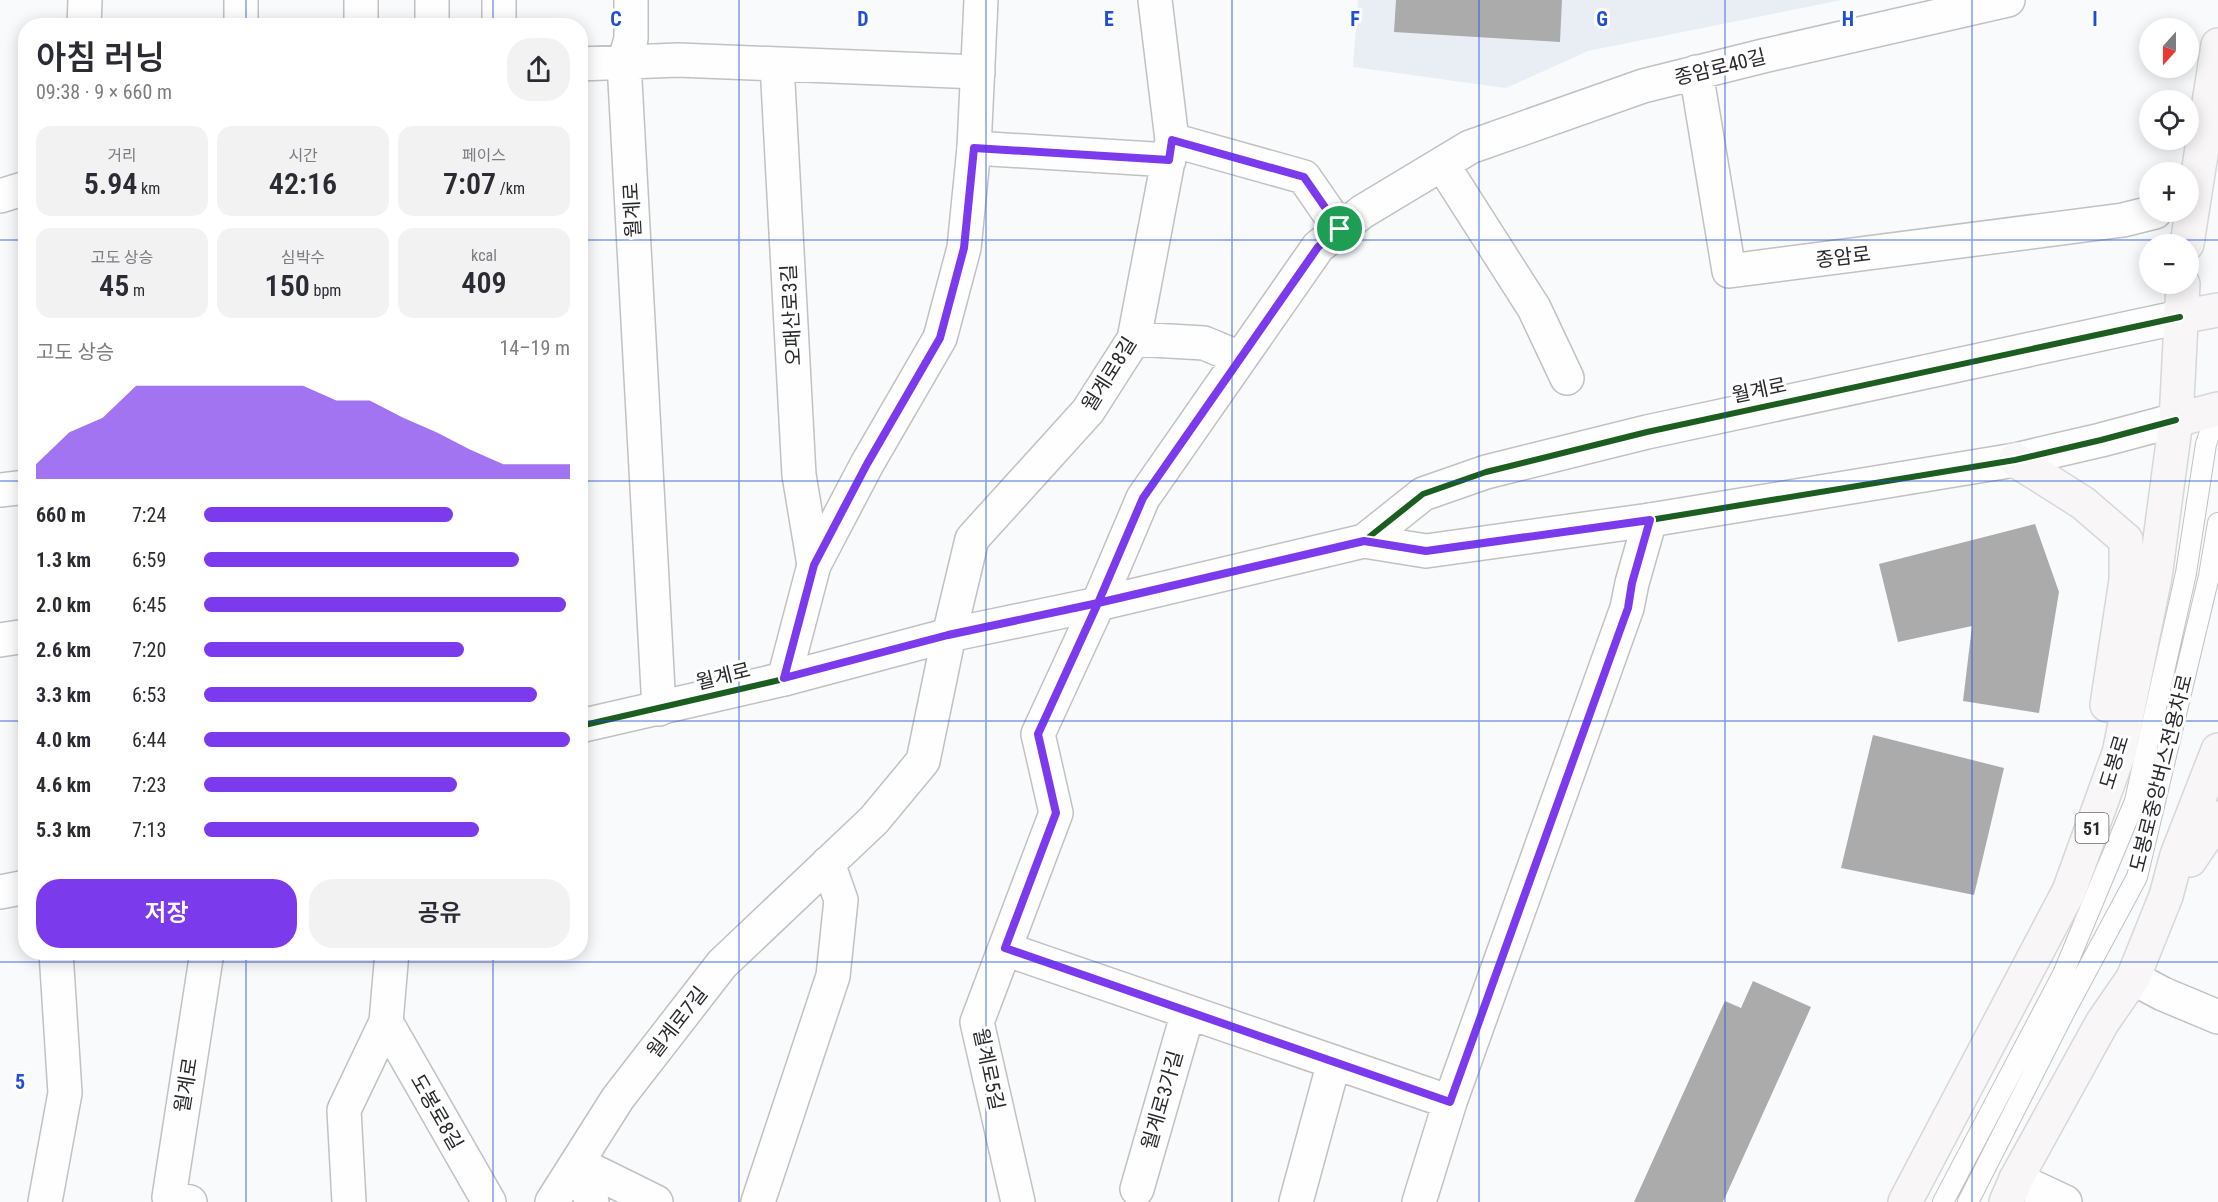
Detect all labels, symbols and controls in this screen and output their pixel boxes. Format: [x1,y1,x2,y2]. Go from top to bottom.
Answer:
text: C [610,7,622,31]
text: D [857,7,869,31]
text: E [1104,7,1114,31]
text: F [1350,7,1360,31]
text: G [1596,7,1608,31]
text: H [1842,7,1854,31]
text: I [2092,7,2098,31]
north arrow [2139,18,2199,78]
map controls [2139,18,2199,294]
text: 아침 러닝 [36,38,165,77]
button: share [507,38,570,101]
street label: 종암로40길 [1672,44,1768,90]
text: 09:38 · 9 × 660 m [36,80,172,104]
button: locate [2139,90,2199,150]
text: 거리 [107,146,137,165]
text: 시간 [288,146,318,165]
text: 페이스 [462,146,506,165]
button: + [2139,162,2199,222]
text: 5.94 [84,166,137,201]
text: 42:16 [269,166,337,201]
text: 7:07 [443,166,496,201]
text: km [137,179,160,198]
text: /km [496,179,525,198]
street label: 월계로 [619,182,645,238]
pin [1314,203,1365,254]
icon: arrive [1323,212,1356,245]
button: − [2139,234,2199,294]
street label: 종암로 [1814,242,1872,272]
text: kcal [471,246,497,265]
text: 고도 상승 [91,248,153,267]
text: 심박수 [281,248,325,267]
street label: 오패산로3길 [776,264,806,366]
text: 409 [461,265,507,300]
text: 45 [99,268,129,303]
text: 150 [265,268,310,303]
text: m [129,281,145,300]
text: bpm [310,281,341,300]
street label: 월계로8길 [1077,332,1141,416]
text: 14–19 m [499,336,570,360]
text: 고도 상승 [36,340,114,364]
street label: 월계로 [1730,373,1788,407]
text: 660 m [36,503,86,527]
text: 7:24 [132,503,166,527]
text: 1.3 km [36,548,91,572]
text: 6:59 [132,548,166,572]
text: 2.0 km [36,593,91,617]
text: 6:45 [132,593,166,617]
text: 2.6 km [36,638,91,662]
text: 7:20 [132,638,166,662]
street label: 월계로 [693,658,753,694]
street label: 도봉로중앙버스전용차로 [2125,672,2197,874]
text: 3.3 km [36,683,91,707]
text: 6:53 [132,683,166,707]
text: 4.0 km [36,728,91,752]
text: 6:44 [132,728,166,752]
street label: 도봉로 [2094,732,2134,792]
text: 4.6 km [36,773,91,797]
text: 7:23 [132,773,166,797]
road number: 51 [2076,813,2108,843]
text: 5.3 km [36,818,91,842]
text: 7:13 [132,818,166,842]
button: 저장 [36,879,297,948]
button: 공유 [309,879,570,948]
street label: 월계로7길 [642,982,712,1062]
street label: 월계로5길 [969,1026,1009,1112]
street label: 월계로3가길 [1136,1048,1188,1152]
street label: 월계로 [170,1056,202,1114]
text: 5 [15,1070,25,1094]
street label: 도봉로8길 [406,1070,468,1154]

